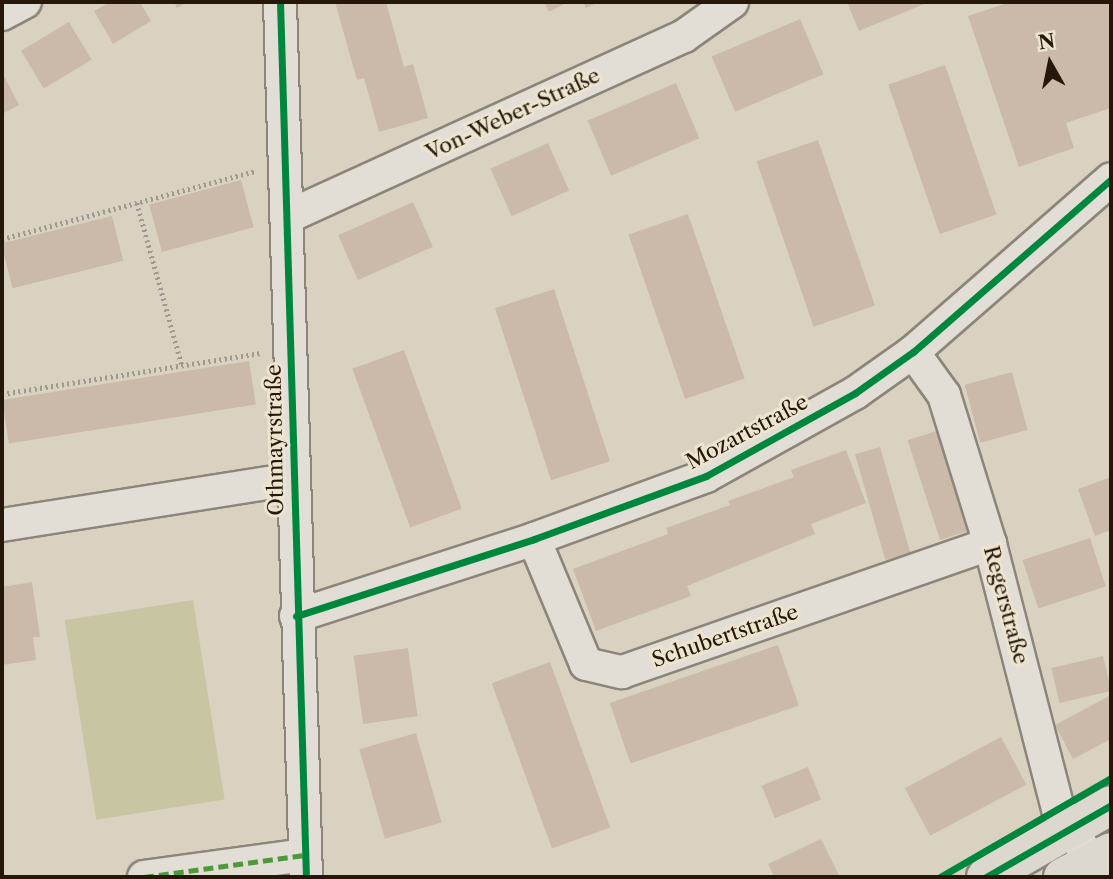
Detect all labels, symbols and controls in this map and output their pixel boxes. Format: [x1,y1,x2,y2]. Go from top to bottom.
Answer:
north arrow [1015,28,1085,98]
text: N [1037,29,1057,54]
street label: Von-Weber-Straße [422,63,604,165]
street label: Othmayrstraße [261,364,289,516]
street label: Mozartstraße [682,389,812,475]
street label: Regerstraße [978,543,1034,667]
street label: Schubertstraße [649,599,801,673]

